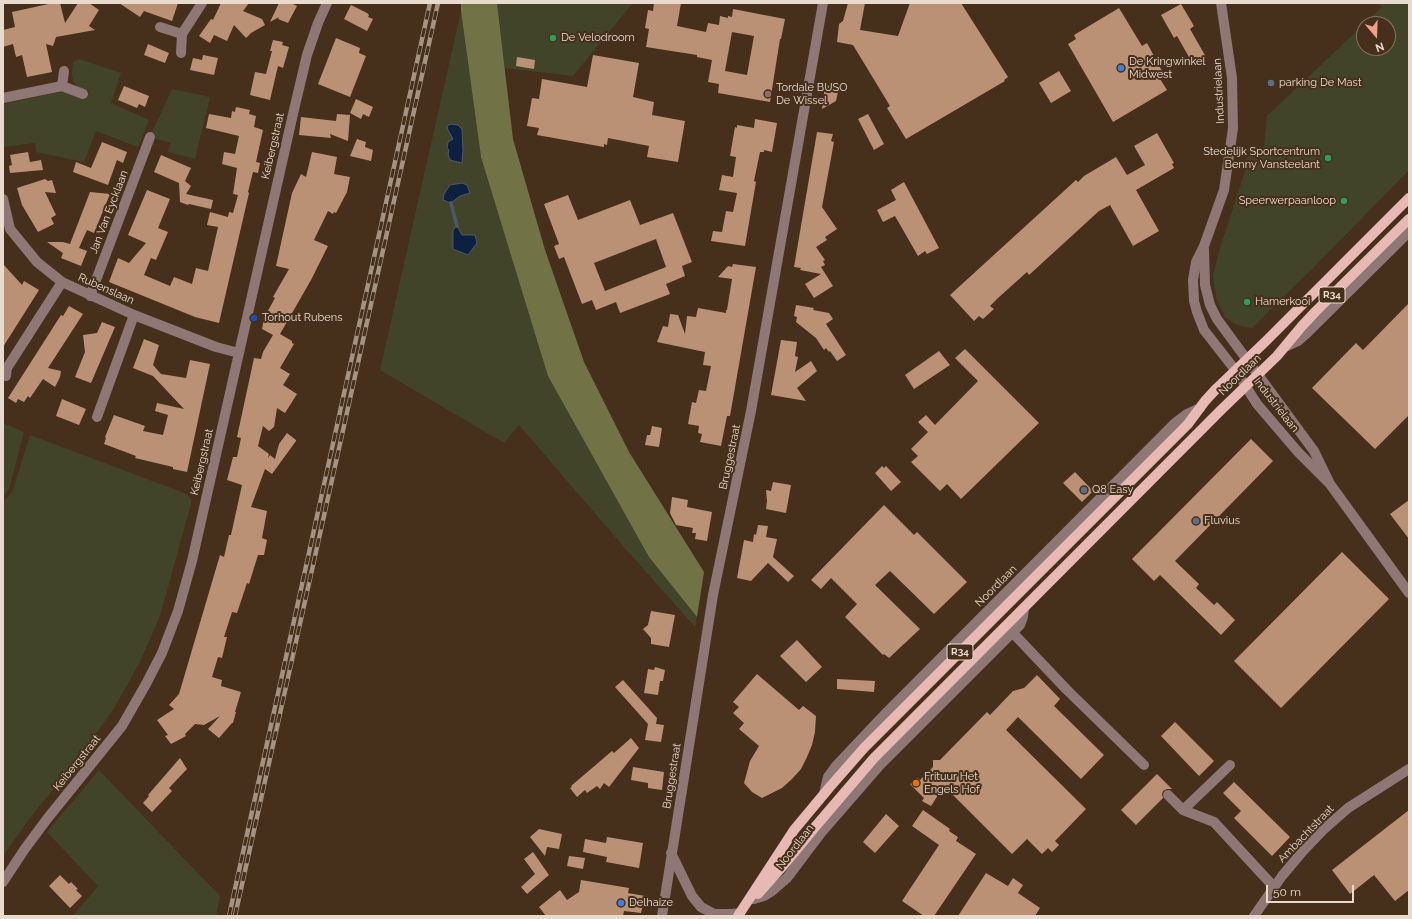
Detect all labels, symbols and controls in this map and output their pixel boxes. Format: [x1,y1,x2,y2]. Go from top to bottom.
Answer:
north arrow [1356,16,1396,56]
place label: De Velodroom [561,31,635,45]
marker: De Velodroom [548,33,558,43]
text: N [1374,39,1386,54]
place label: De Kringwinkel Midwest [1129,55,1205,81]
street label: Industrielaan [1211,58,1227,124]
marker: De Kringwinkel Midwest [1116,63,1126,73]
place label: parking De Mast [1279,76,1362,90]
marker: parking De Mast [1266,78,1276,88]
place label: Tordale BUSO De Wissel [776,81,847,107]
marker: Tordale BUSO De Wissel [763,89,773,99]
street label: Keibergstraat [259,111,287,181]
place label: Stedelijk Sportcentrum Benny Vansteelant [1203,145,1320,171]
marker: Stedelijk Sportcentrum Benny Vansteelant [1323,153,1333,163]
street label: Jan Van Eycklaan [87,169,131,255]
place label: Speerwerpaanloop [1239,194,1336,208]
marker: Speerwerpaanloop [1339,196,1349,206]
street label: Rubenslaan [76,271,136,307]
road number: R34 [1319,287,1345,303]
place label: Hamerkooi [1255,295,1311,309]
marker: Hamerkooi [1242,297,1252,307]
place label: Torhout Rubens [262,311,342,325]
marker: Torhout Rubens [249,313,259,323]
street label: Noordlaan [1216,352,1264,398]
street label: Industrielaan [1251,375,1301,435]
street label: Bruggestraat [717,423,743,491]
street label: Keibergstraat [188,427,216,497]
place label: Q8 Easy [1092,483,1133,497]
marker: Q8 Easy [1079,485,1089,495]
place label: Fluvius [1204,514,1240,528]
marker: Fluvius [1191,516,1201,526]
street label: Noordlaan [972,562,1020,610]
road number: R34 [947,644,973,660]
street label: Keibergstraat [51,732,103,794]
street label: Bruggestraat [660,742,684,810]
place label: Frituur Het Engels Hof [924,770,980,796]
marker: Frituur Het Engels Hof [911,778,921,788]
street label: Ambachtstraat [1275,802,1337,866]
street label: Noordlaan [773,822,817,872]
scale bar [1268,877,1356,903]
text: 50 m [1273,885,1301,899]
place label: Delhaize [629,896,673,910]
marker: Delhaize [616,898,626,908]

